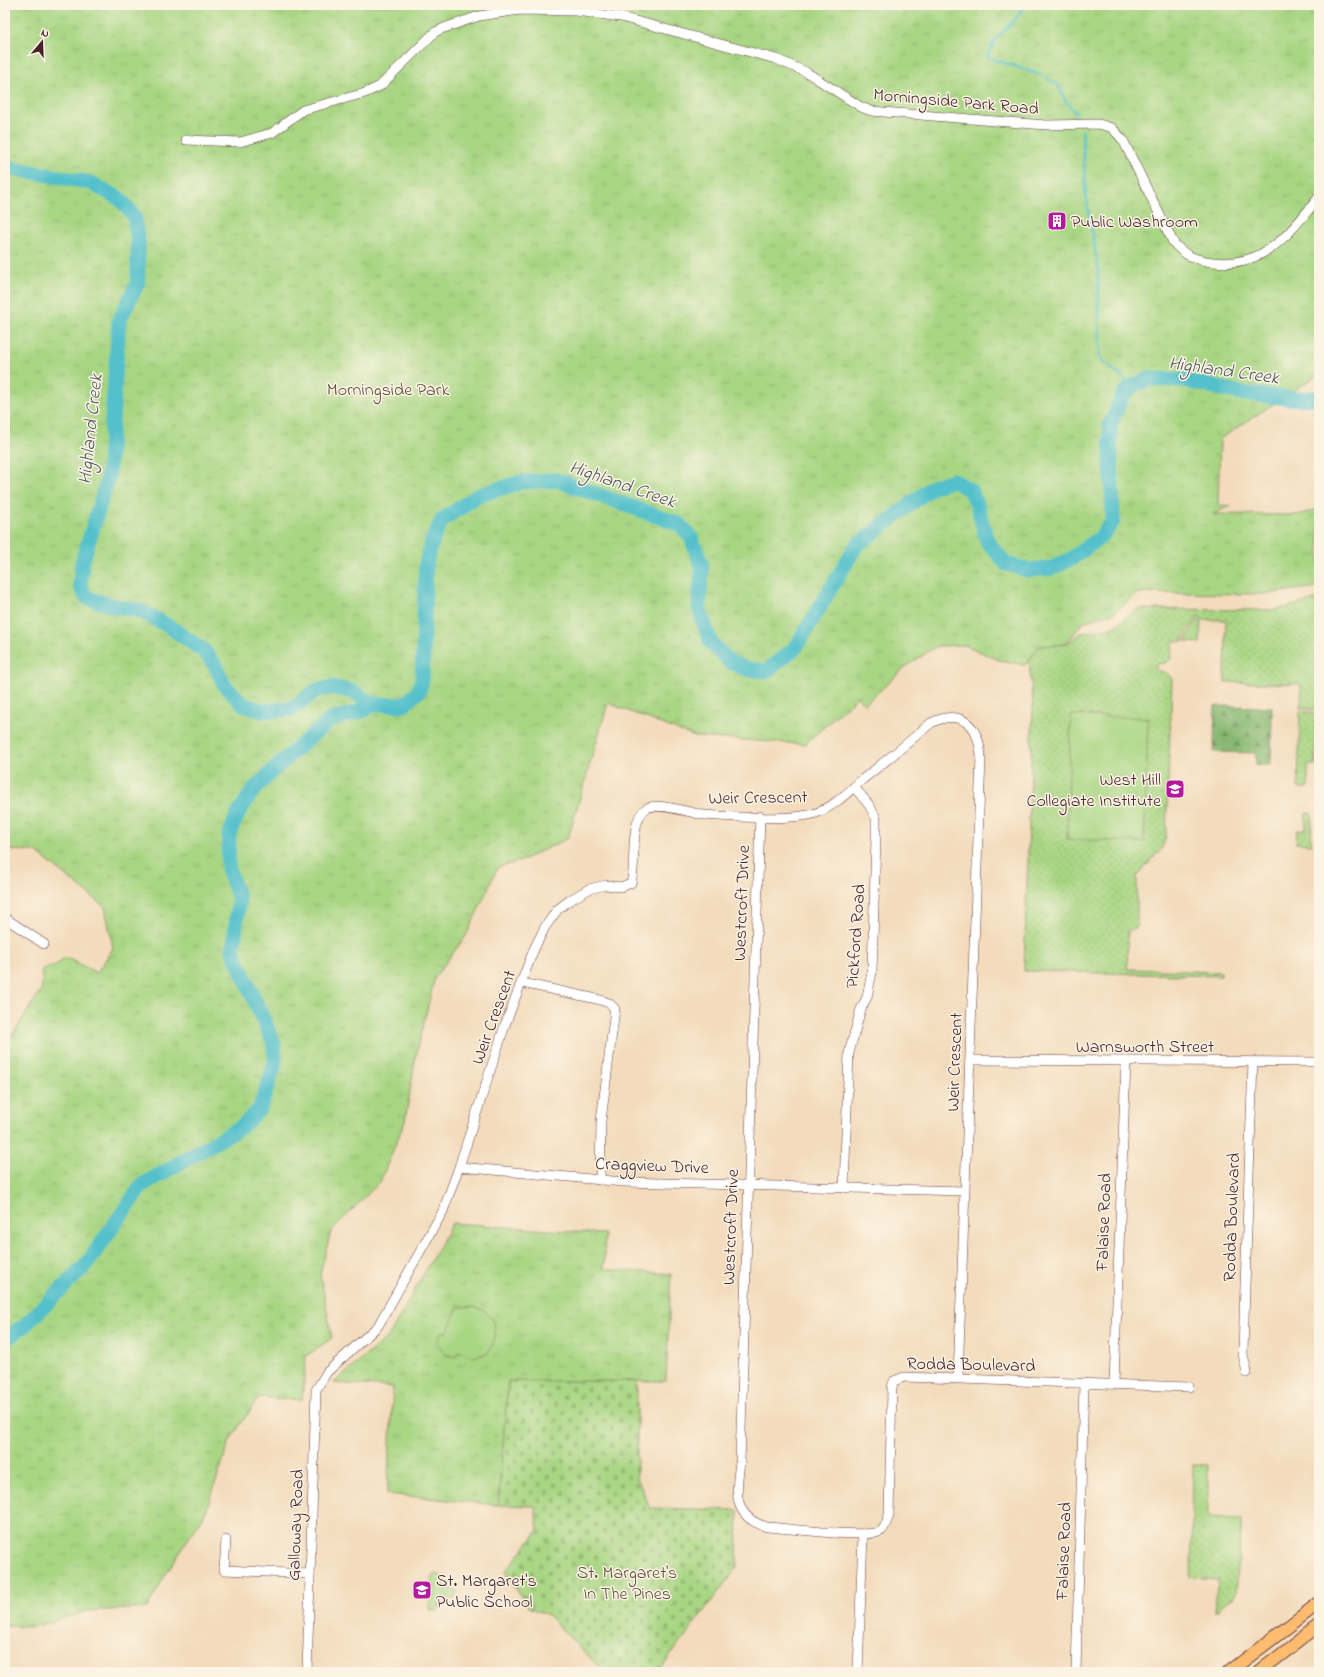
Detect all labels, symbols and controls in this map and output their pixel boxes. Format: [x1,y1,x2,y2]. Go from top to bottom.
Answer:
north arrow [22,22,62,62]
text: N [39,25,51,42]
street label: Morningside Park Road [872,83,1040,124]
building icon: Public Washroom [1046,210,1068,232]
place label: Public Washroom [1071,210,1198,236]
water label: Highland Creek [1167,350,1281,394]
water label: Highland Creek [72,372,112,486]
park label: Morningside Park [327,378,449,405]
water label: Highland Creek [565,454,680,517]
place label: West Hill Collegiate Institute [1027,768,1162,816]
school or university icon: West Hill Collegiate Institute [1164,778,1186,800]
street label: Weir Crescent [708,785,808,813]
street label: Westcroft Drive [728,844,758,961]
street label: Pickford Road [840,883,874,989]
street label: Weir Crescent [466,967,524,1069]
street label: Weir Crescent [941,1012,971,1112]
street label: Warnsworth Street [1076,1035,1214,1061]
street label: Craggview Drive [595,1152,710,1183]
street label: Rodda Boulevard [1218,1152,1248,1282]
street label: Westcroft Drive [717,1168,747,1285]
street label: Falaise Road [1090,1173,1120,1273]
street label: Rodda Boulevard [906,1352,1036,1380]
street label: Galloway Road [282,1469,312,1581]
street label: Falaise Road [1050,1502,1080,1602]
park label: St. Margaret's In The Pines [577,1561,677,1608]
place label: St. Margaret's Public School [436,1569,537,1616]
school or university icon: St. Margaret's Public School [411,1579,433,1601]

